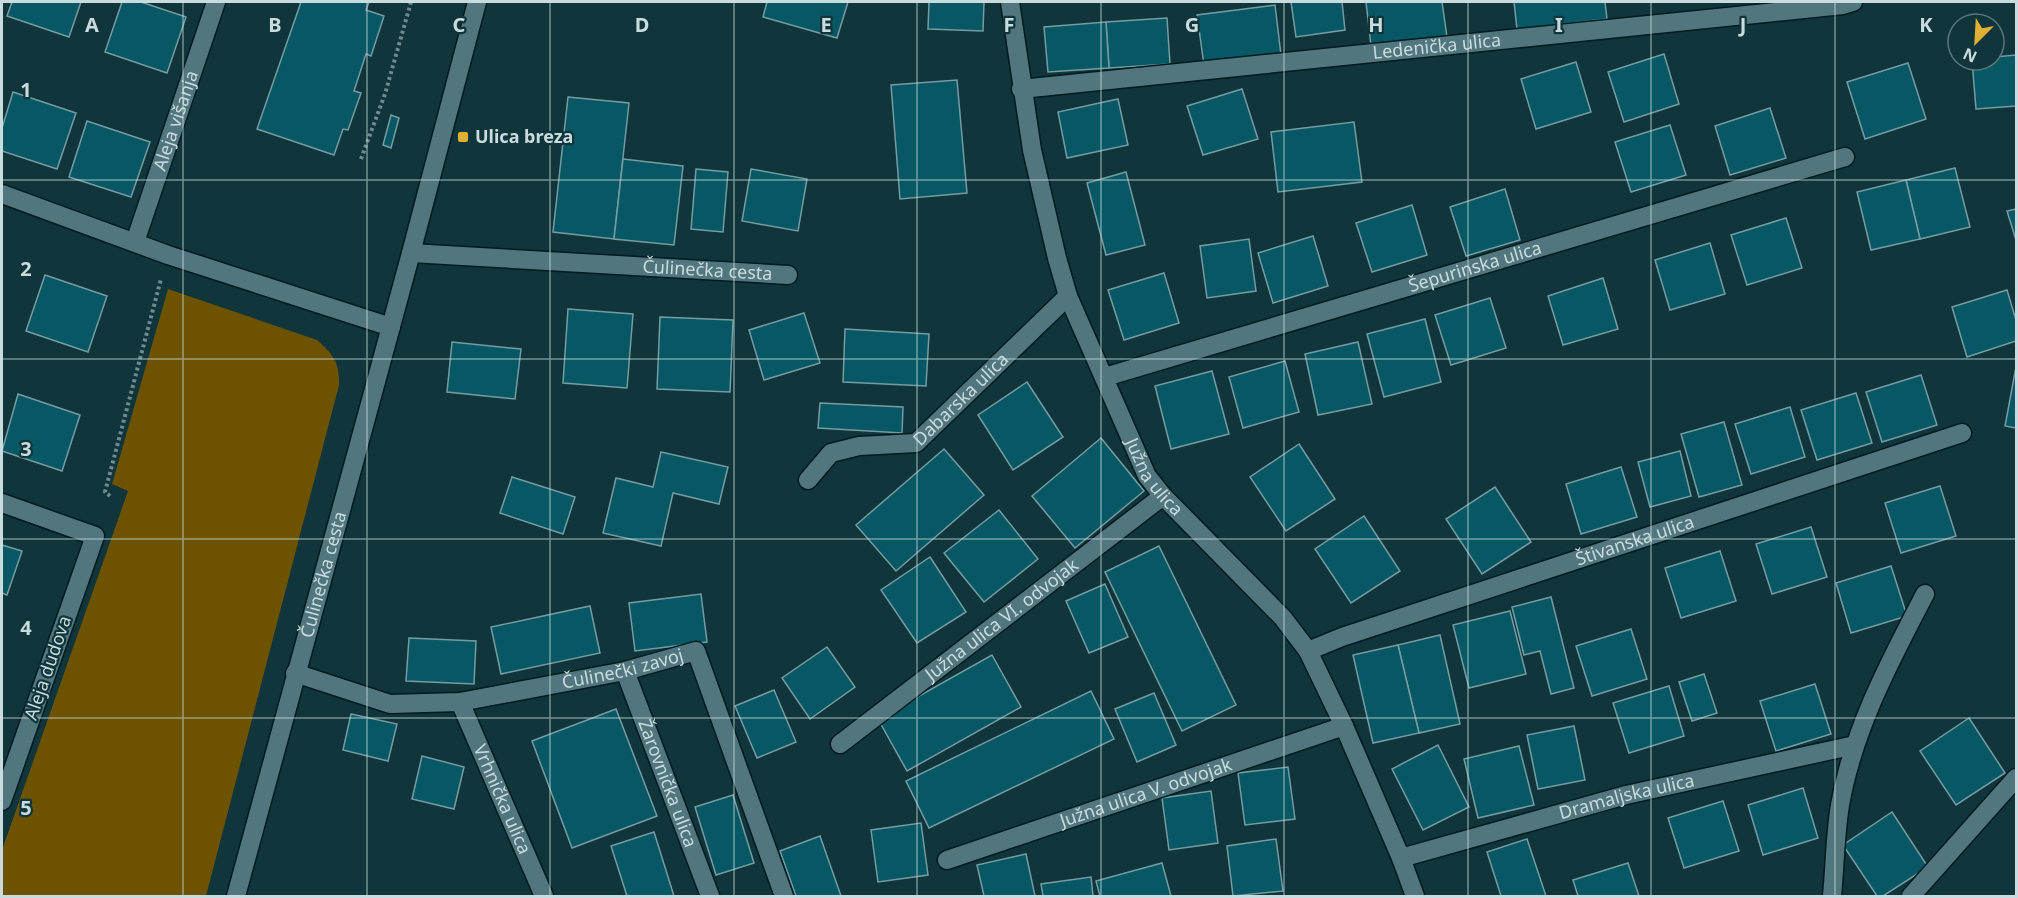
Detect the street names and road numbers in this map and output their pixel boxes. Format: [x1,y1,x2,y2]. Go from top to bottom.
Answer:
street label: Ledenička ulica [1371,27,1502,64]
street label: Aleja višanja [147,67,203,174]
street label: Šepurinska ulica [1405,235,1544,297]
street label: Čulinečka cesta [642,254,773,285]
street label: Dabarska ulica [907,347,1013,451]
street label: Južna ulica [1120,432,1189,521]
street label: Čulinečka cesta [294,508,351,640]
street label: Štivanska ulica [1572,509,1697,570]
street label: Južna ulica VI. odvojak [918,552,1083,687]
street label: Aleja dudova [18,612,76,723]
street label: Čulinečki zavoj [560,642,686,694]
street label: Žarovnička ulica [633,715,703,850]
street label: Vrhnička ulica [469,740,537,857]
street label: Južna ulica V. odvojak [1055,752,1235,833]
street label: Dramaljska ulica [1556,767,1697,824]

